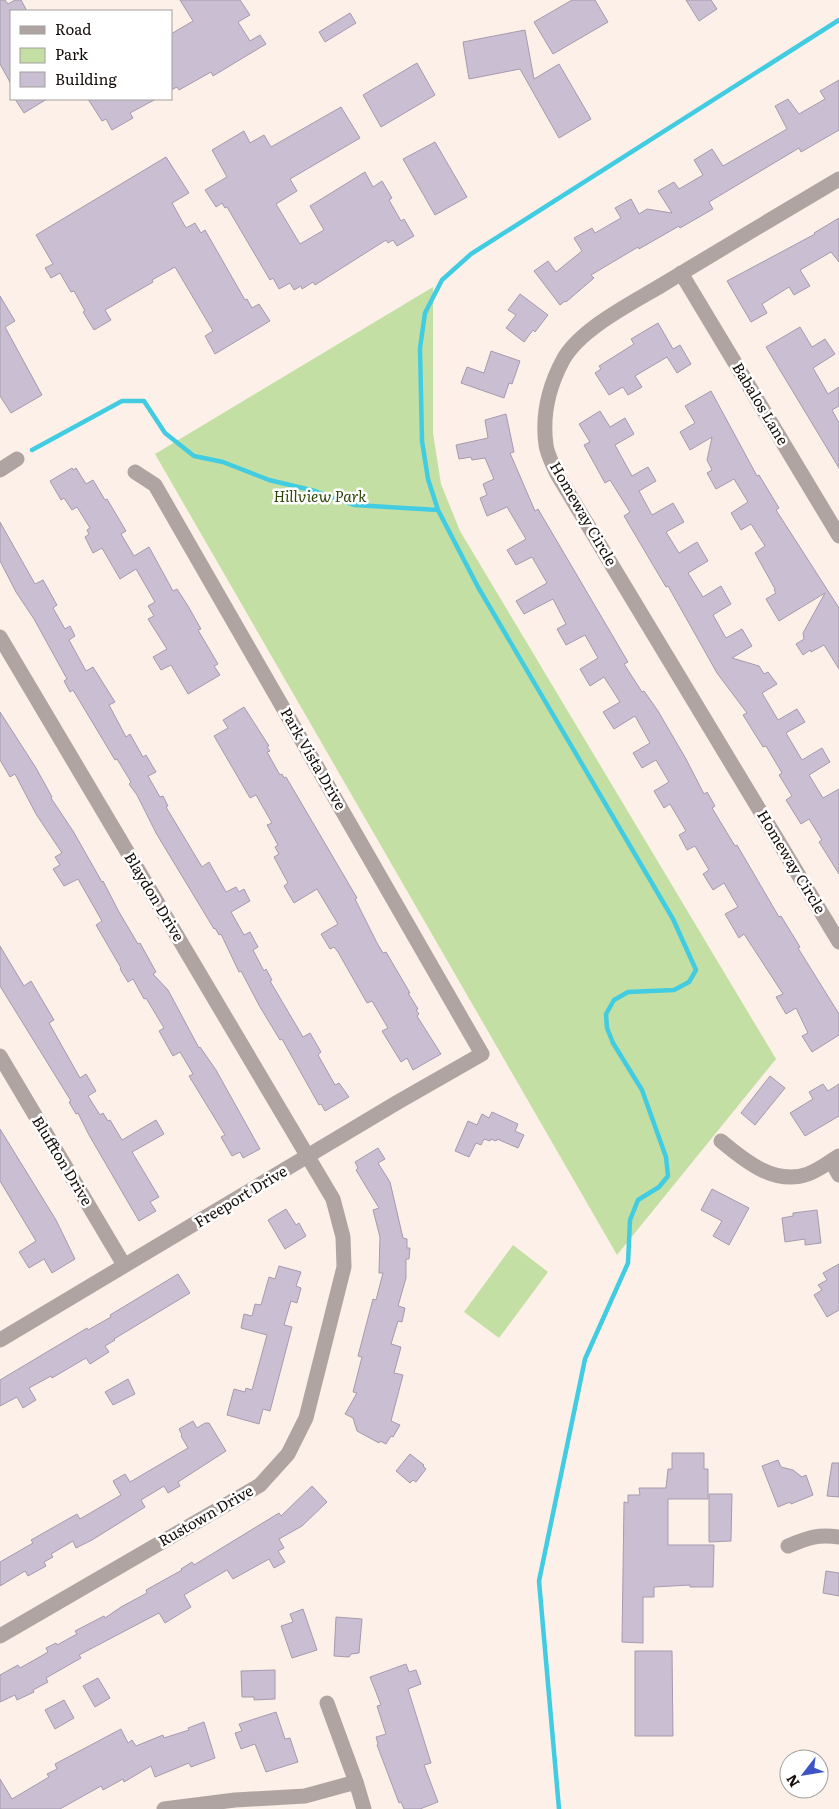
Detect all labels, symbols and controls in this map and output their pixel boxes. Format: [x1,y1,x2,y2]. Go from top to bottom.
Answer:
legend [10,10,172,100]
text: Road [55,17,91,40]
text: Park [55,42,89,65]
text: Building [55,67,117,90]
street label: Babalos Lane [727,357,795,449]
street label: Homeway Circle [545,457,624,570]
park label: Hillview Park [274,484,367,507]
street label: Park Vista Drive [276,703,353,814]
street label: Homeway Circle [752,805,832,918]
street label: Blaydon Drive [120,847,191,945]
street label: Bluffton Drive [27,1111,99,1210]
street label: Freeport Drive [189,1159,291,1233]
street label: Rustown Drive [154,1478,257,1551]
north arrow [779,1749,829,1799]
text: N [780,1771,804,1791]

